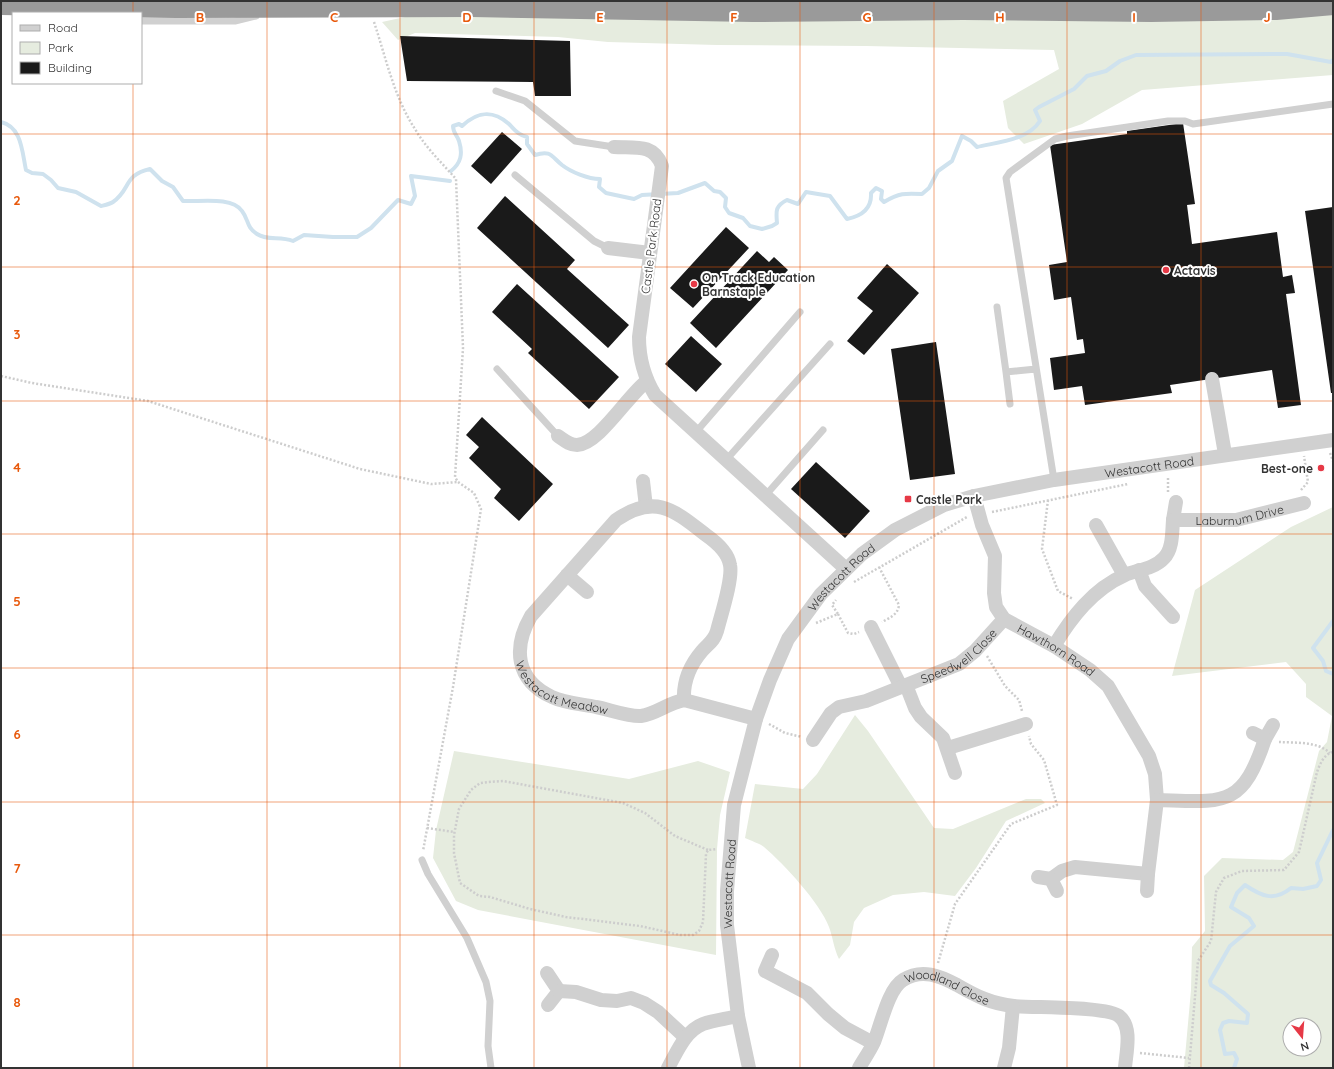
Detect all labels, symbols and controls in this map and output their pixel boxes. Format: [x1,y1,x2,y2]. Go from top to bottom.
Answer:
text: B [196,9,204,25]
text: C [330,9,338,25]
text: D [462,9,472,25]
text: E [596,9,604,25]
text: F [730,9,738,25]
text: G [862,9,872,25]
text: H [995,9,1005,25]
text: I [1132,9,1136,25]
text: J [1263,9,1271,25]
legend [12,12,142,84]
text: Road [48,20,78,35]
text: Park [48,40,73,55]
text: Building [48,60,92,75]
text: 2 [13,192,21,208]
street label: Castle Park Road [638,197,664,295]
place label: Actavis [1174,263,1216,278]
marker: Actavis [1161,265,1171,275]
place label: On Track Education Barnstaple [702,270,815,299]
marker: On Track Education Barnstaple [689,279,699,289]
text: 3 [14,326,21,342]
street label: Westacott Road [1104,453,1195,480]
text: 4 [13,459,21,475]
place label: Best-one [1261,461,1313,476]
marker: Best-one [1316,463,1326,473]
place label: Castle Park [916,492,982,507]
marker: Castle Park [903,494,913,504]
street label: Laburnum Drive [1195,501,1285,528]
street label: Westacott Road [804,540,878,614]
text: 5 [13,593,21,609]
street label: Hawthorn Road [1015,620,1099,679]
street label: Speedwell Close [918,625,1000,686]
street label: Westacott Meadow [513,658,610,717]
text: 6 [13,726,21,742]
street label: Westacott Road [719,838,739,929]
text: 7 [13,860,21,876]
street label: Woodland Close [902,966,992,1008]
text: 8 [13,994,21,1010]
north arrow [1282,1017,1322,1057]
text: N [1299,1039,1311,1054]

